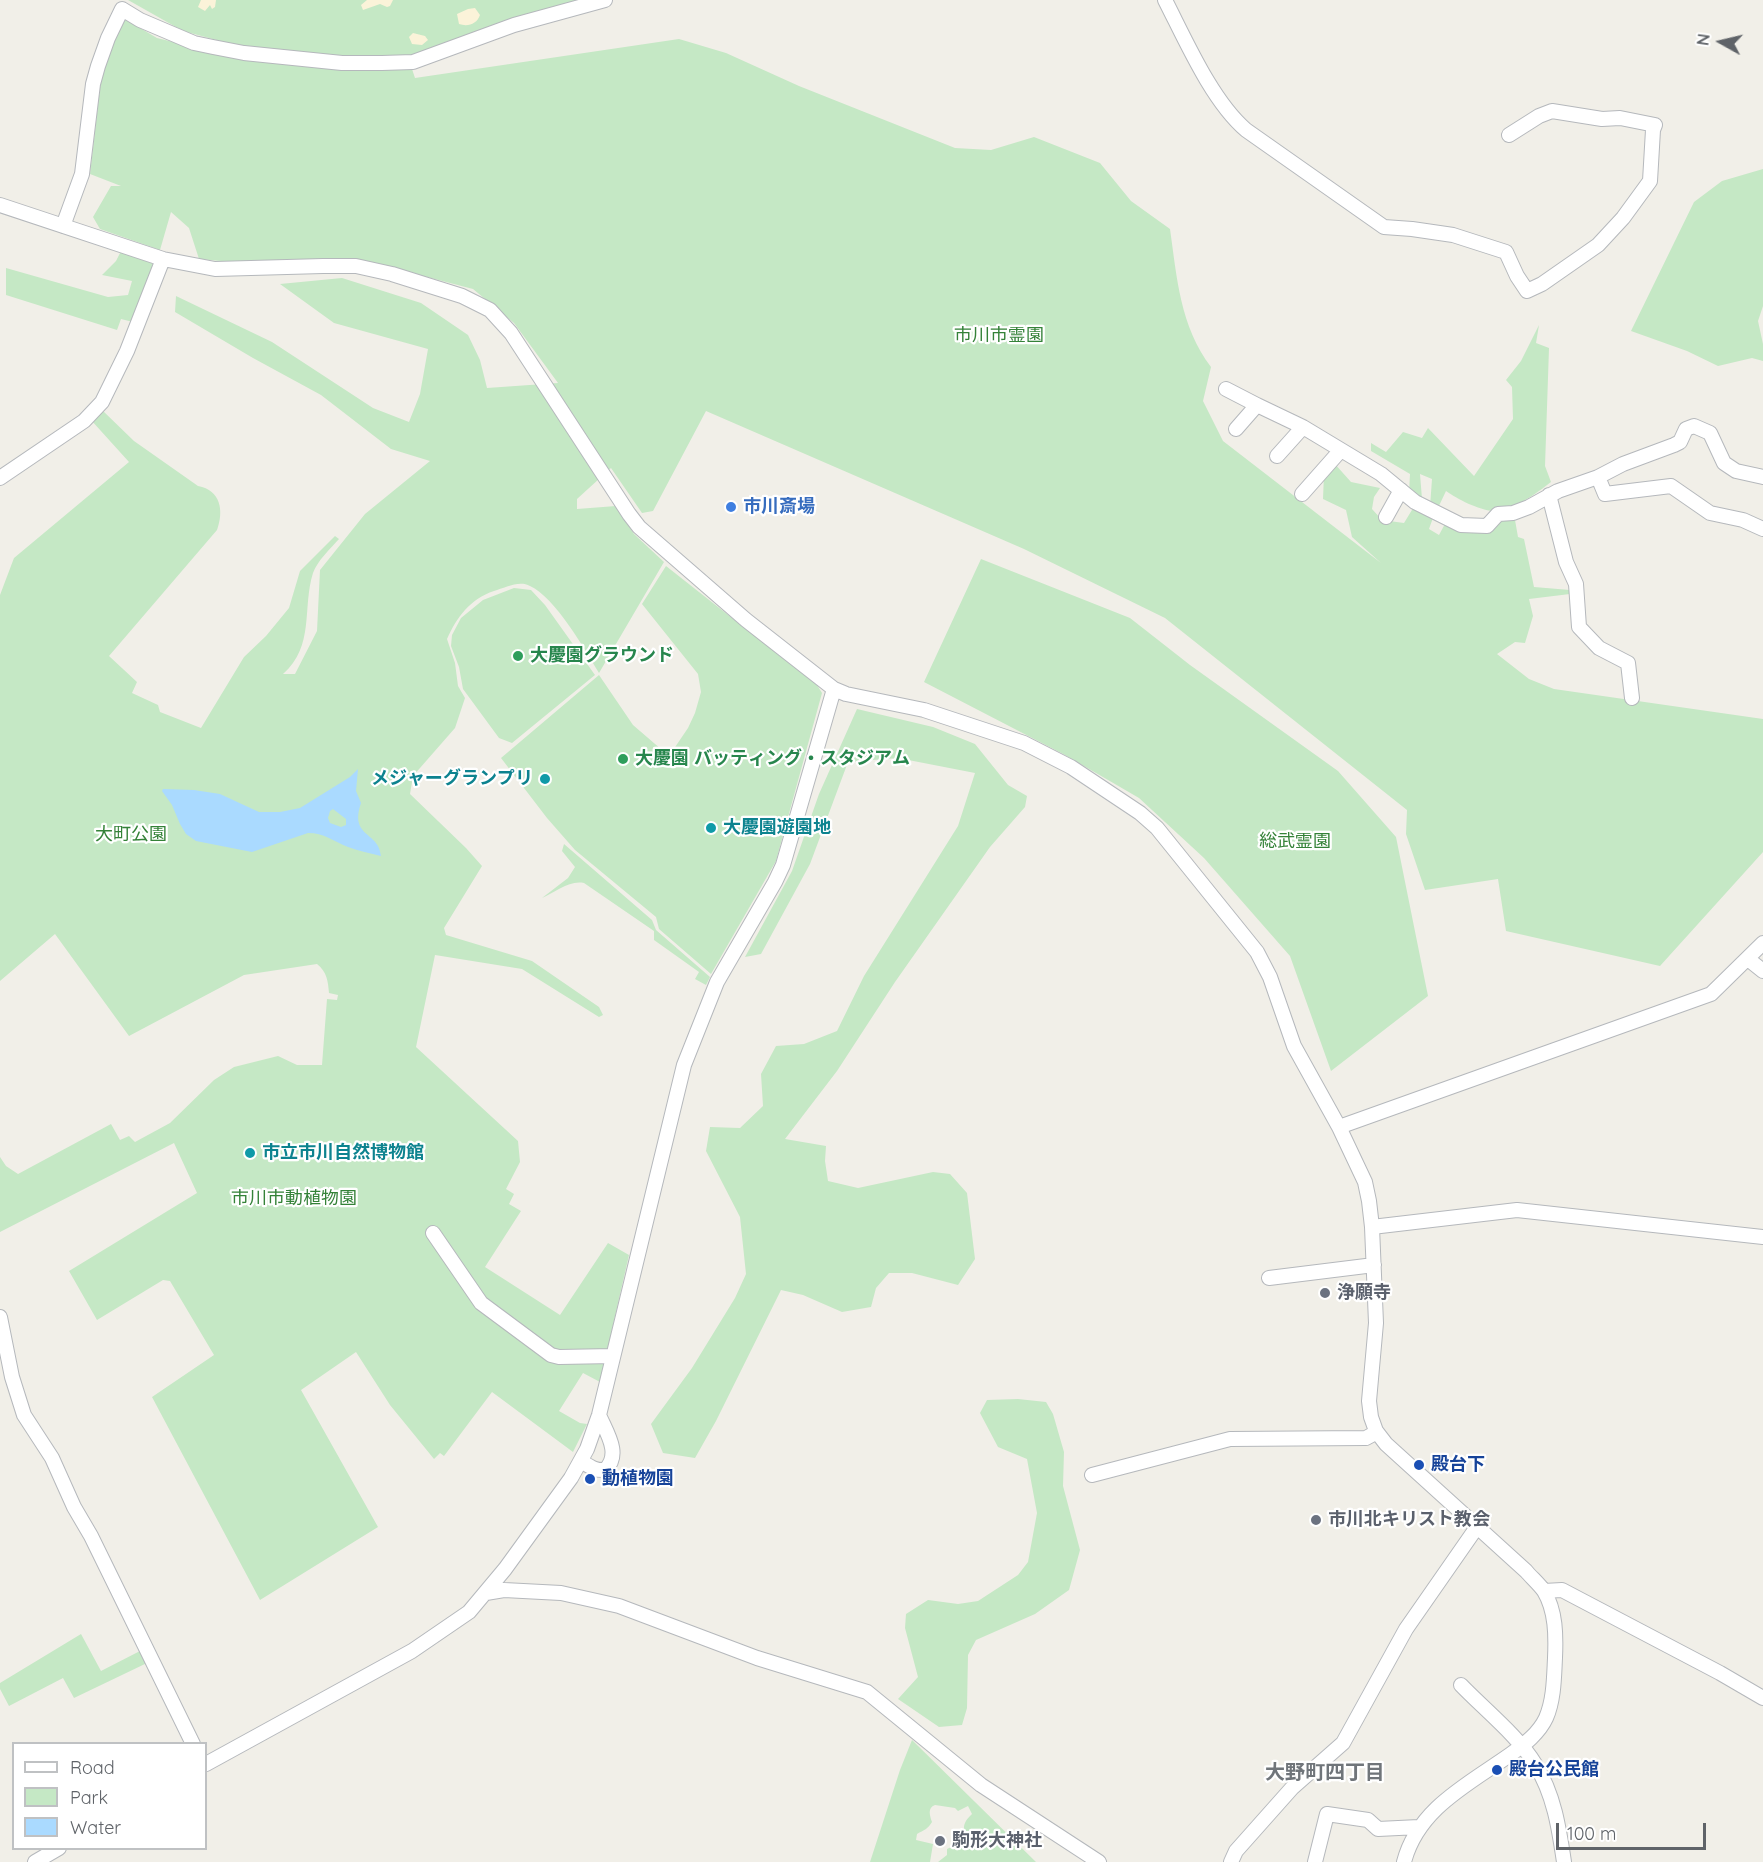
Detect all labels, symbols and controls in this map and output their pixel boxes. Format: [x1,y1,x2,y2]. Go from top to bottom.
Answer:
north arrow [1691,12,1751,72]
text: N [1692,32,1714,47]
park label: 市川市霊園 [954,325,1044,347]
place label: 市川斎場 [743,496,815,518]
marker: 市川斎場 [724,500,738,514]
place label: 大慶園グラウンド [530,645,674,667]
marker: 大慶園グラウンド [511,649,525,663]
place label: 大慶園 バッティング・スタジアム [635,748,910,770]
marker: 大慶園 バッティング・スタジアム [616,752,630,766]
place label: メジャーグランプリ [371,768,533,790]
marker: メジャーグランプリ [538,772,552,786]
place label: 大慶園遊園地 [723,817,831,839]
marker: 大慶園遊園地 [704,821,718,835]
park label: 大町公園 [95,824,167,846]
park label: 総武霊園 [1259,831,1331,853]
place label: 市立市川自然博物館 [262,1142,424,1164]
marker: 市立市川自然博物館 [243,1146,257,1160]
park label: 市川市動植物園 [231,1188,357,1210]
place label: 浄願寺 [1337,1282,1391,1304]
marker: 浄願寺 [1318,1286,1332,1300]
place label: 殿台下 [1431,1454,1485,1476]
marker: 殿台下 [1412,1458,1426,1472]
place label: 動植物園 [602,1468,674,1490]
marker: 動植物園 [583,1472,597,1486]
place label: 市川北キリスト教会 [1328,1509,1490,1531]
marker: 市川北キリスト教会 [1309,1513,1323,1527]
legend [12,1742,207,1850]
text: Road [70,1756,115,1779]
place label: 殿台公民館 [1509,1759,1599,1781]
district label: 大野町四丁目 [1265,1761,1385,1785]
marker: 殿台公民館 [1490,1763,1504,1777]
text: Park [70,1786,108,1809]
scale bar [1559,1811,1709,1849]
text: Water [70,1816,121,1839]
text: 100 m [1567,1822,1616,1845]
place label: 駒形大神社 [952,1830,1042,1852]
marker: 駒形大神社 [933,1834,947,1848]

